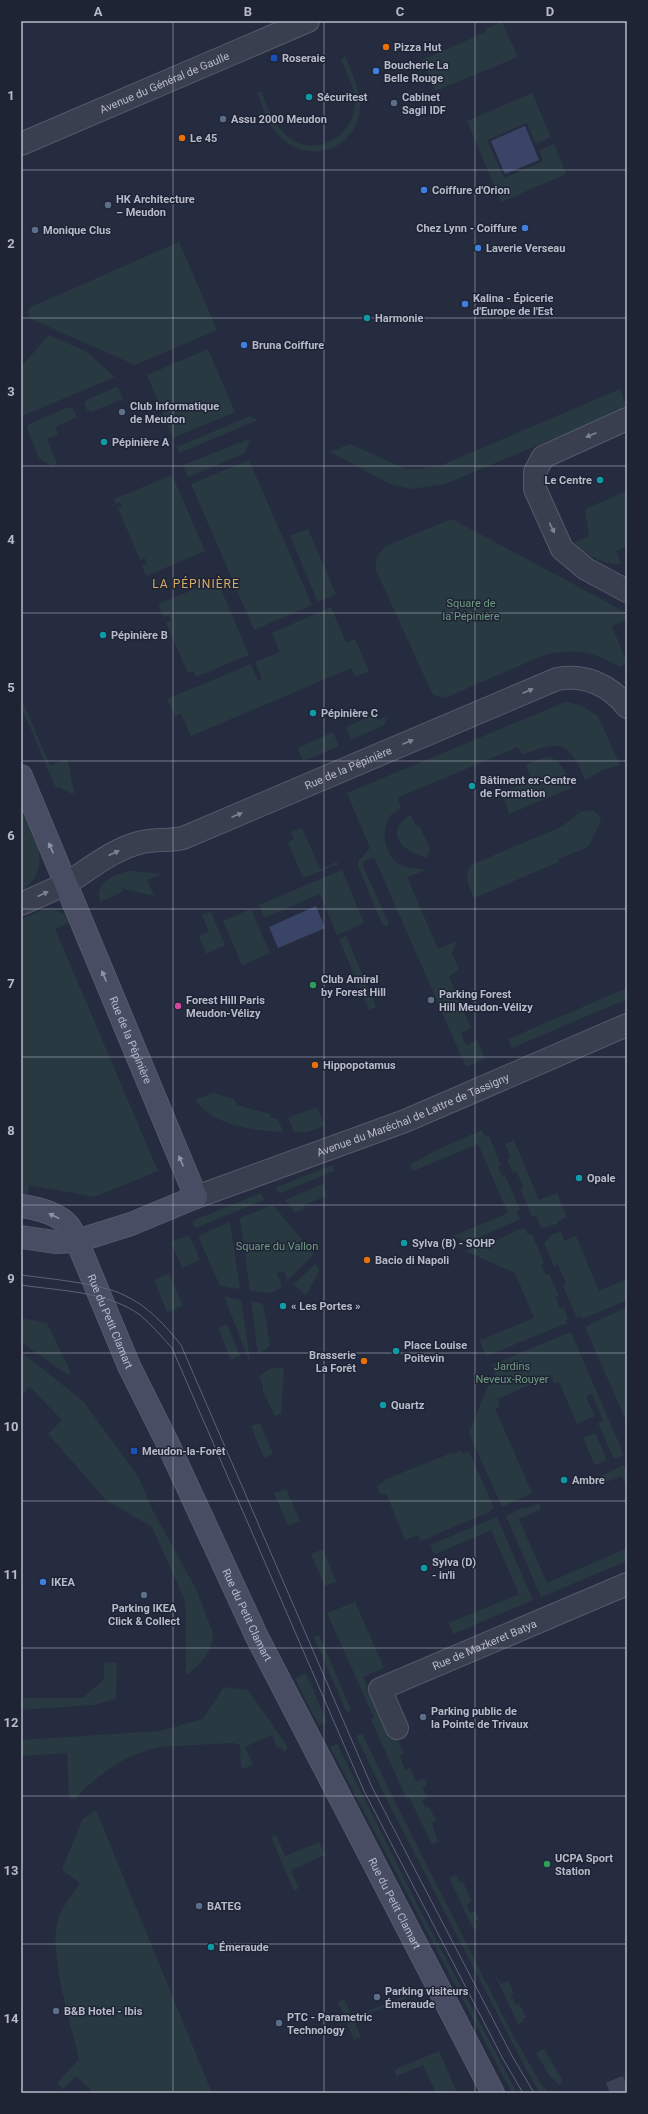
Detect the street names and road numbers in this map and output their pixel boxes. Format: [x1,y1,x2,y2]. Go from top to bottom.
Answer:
street label: Avenue du Général de Gaulle [98,49,231,116]
street label: Rue de la Pépinière [303,743,394,792]
street label: Rue de la Pépinière [107,995,155,1086]
street label: Avenue du Maréchal de Lattre de Tassigny [315,1070,512,1159]
street label: Rue du Petit Clamart [85,1272,136,1371]
street label: Rue du Petit Clamart [220,1567,275,1664]
street label: Rue de Mazkeret Batya [430,1617,539,1673]
street label: Rue du Petit Clamart [366,1856,424,1951]

